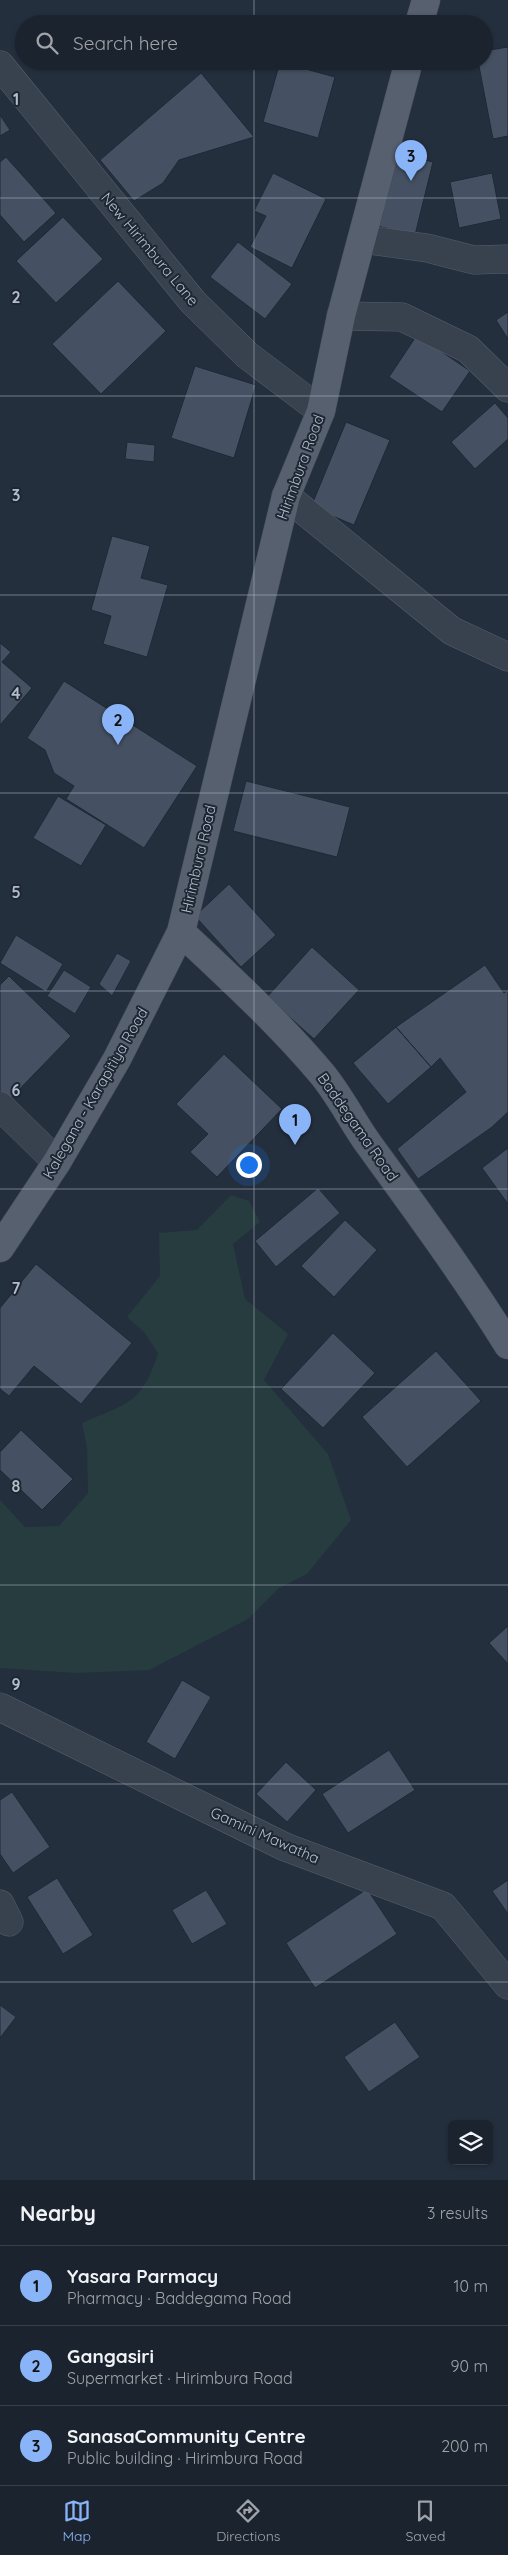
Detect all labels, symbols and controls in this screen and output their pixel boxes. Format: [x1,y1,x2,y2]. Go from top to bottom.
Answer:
search box [15,15,493,70]
icon: search [33,29,61,57]
text: Search here [73,31,178,55]
text: 1 [13,89,19,109]
pin: 3 [395,140,427,181]
street label: New Hirimbura Lane [97,188,203,310]
text: 2 [11,287,21,307]
street label: Hirimbura Road [272,412,328,522]
text: 3 [12,485,20,505]
text: 4 [11,683,21,703]
pin: 2 [102,704,134,745]
street label: Hirimbura Road [176,803,220,915]
text: 5 [11,882,21,902]
street label: Kalegana - Karapitiya Road [38,1004,152,1182]
street label: Baddegama Road [314,1069,402,1185]
text: 6 [12,1080,21,1100]
pin: 1 [279,1104,311,1145]
your location [236,1152,262,1178]
text: 7 [12,1278,21,1298]
text: 8 [12,1476,21,1496]
text: 9 [11,1674,21,1694]
street label: Gamini Mawatha [208,1803,322,1867]
map controls [448,2120,493,2165]
button: layers [448,2120,493,2165]
text: Nearby [20,2200,96,2226]
text: 3 results [427,2203,488,2223]
text: Yasara Parmacy [67,2264,218,2288]
text: 1 [33,2276,39,2296]
text: 10 m [454,2276,488,2296]
text: Pharmacy · Baddegama Road [67,2288,291,2308]
text: Gangasiri [67,2344,154,2368]
text: 2 [31,2356,41,2376]
text: 90 m [451,2356,488,2376]
text: Supermarket · Hirimbura Road [67,2368,293,2388]
text: SanasaCommunity Centre [67,2424,306,2448]
text: 3 [32,2436,40,2456]
text: 200 m [441,2436,488,2456]
text: Public building · Hirimbura Road [67,2448,303,2468]
tab: Map [63,2497,91,2545]
tab: Directions [216,2497,280,2545]
tab: Saved [405,2497,445,2545]

